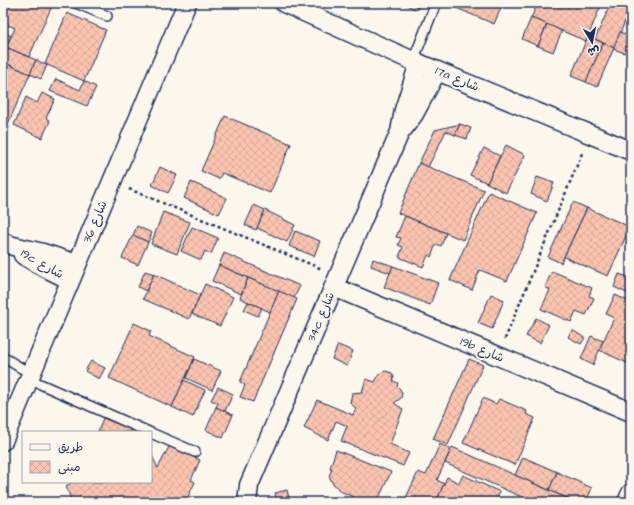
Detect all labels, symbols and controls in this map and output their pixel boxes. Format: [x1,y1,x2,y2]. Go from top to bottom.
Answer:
north arrow [572,22,612,62]
text: ش [586,43,601,60]
street label: 17a شارع [433,62,481,96]
street label: شارع 36 [78,198,112,246]
street label: 19c شارع [18,245,66,283]
street label: 34c شارع [303,289,339,345]
street label: 19b شارع [458,333,506,367]
legend [22,431,152,483]
text: طريق [58,439,83,456]
text: مبنى [58,459,81,476]

